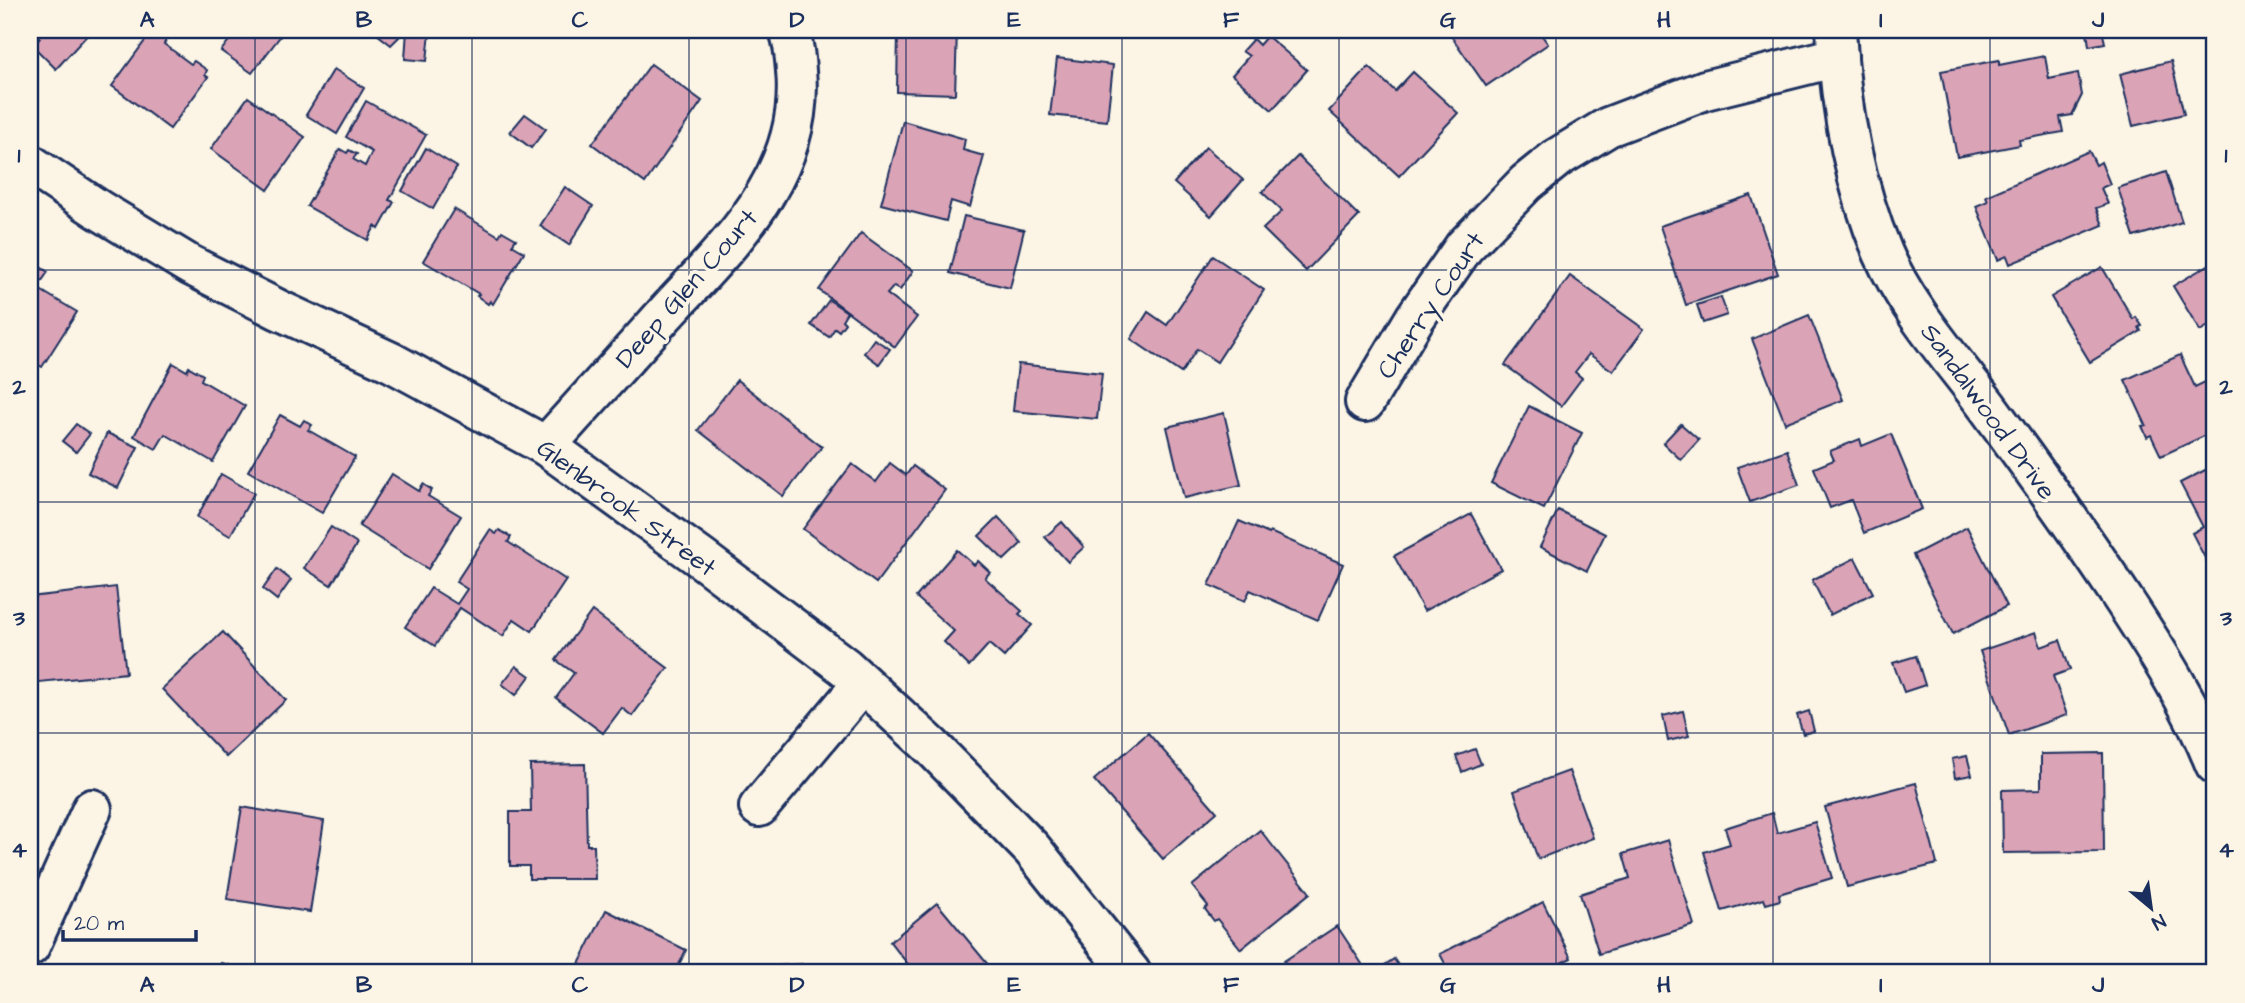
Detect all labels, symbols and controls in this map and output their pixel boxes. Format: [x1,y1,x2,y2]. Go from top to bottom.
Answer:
text: A [140,4,155,36]
text: B [356,4,373,36]
text: C [572,4,589,36]
text: D [790,4,805,36]
text: E [1007,4,1021,36]
text: F [1223,4,1240,36]
text: G [1440,4,1456,36]
text: H [1657,4,1671,36]
text: I [1879,4,1883,36]
text: J [2091,4,2105,36]
text: 1 [18,139,21,171]
text: 1 [2225,139,2228,171]
street label: Deep Glen Court [607,201,766,376]
street label: Cherry Court [1368,225,1495,387]
street label: Sandalwood Drive [1912,316,2065,507]
text: 2 [11,371,26,403]
text: 2 [2218,371,2233,403]
street label: Glenbrook Street [529,430,724,586]
text: 3 [12,602,25,634]
text: 3 [2219,602,2232,634]
text: 4 [11,834,27,866]
text: 4 [2218,834,2234,866]
north arrow [2116,874,2186,944]
scale bar [63,898,196,942]
text: N [2147,907,2170,936]
text: 20 m [74,909,125,938]
text: A [140,969,155,1001]
text: B [356,969,373,1001]
text: C [572,969,589,1001]
text: D [790,969,805,1001]
text: E [1007,969,1021,1001]
text: F [1223,969,1240,1001]
text: G [1440,969,1456,1001]
text: H [1657,969,1671,1001]
text: I [1879,969,1883,1001]
text: J [2091,969,2105,1001]

